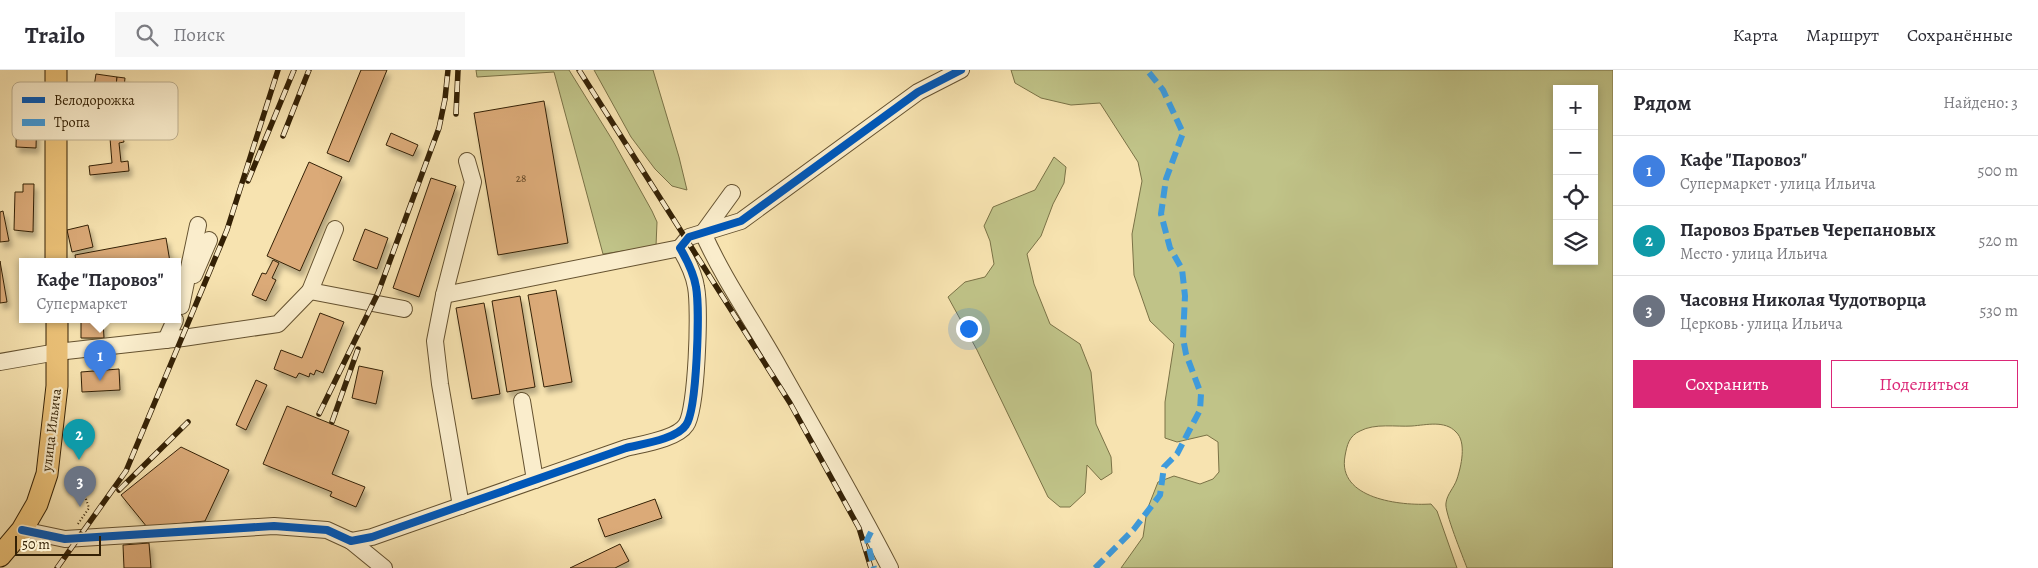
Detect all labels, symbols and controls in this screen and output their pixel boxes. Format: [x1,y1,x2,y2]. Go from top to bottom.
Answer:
search box [115,12,465,57]
text: Trailo [25,19,85,51]
icon: search [133,21,161,49]
text: Поиск [173,22,225,48]
text: Карта [1733,23,1778,47]
text: Маршрут [1806,23,1879,47]
text: Сохранённые [1907,23,2013,47]
legend [12,82,178,140]
map controls [1553,85,1598,265]
button: + [1553,85,1598,130]
text: Рядом [1633,89,1691,117]
text: Велодорожка [54,91,135,110]
text: Найдено: 3 [1943,92,2018,114]
text: Тропа [54,113,91,132]
button: − [1553,130,1598,175]
text: Кафе "Паровоз" [1680,147,1807,173]
text: 1 [1646,160,1652,182]
text: 500 m [1978,160,2018,182]
house number: 28 [516,171,526,186]
text: Супермаркет · улица Ильича [1680,173,1876,195]
button: locate [1553,175,1598,220]
text: Паровоз Братьев Черепановых [1680,217,1936,243]
button: layers [1553,220,1598,265]
text: 2 [1645,230,1653,252]
text: 520 m [1979,230,2018,252]
text: Место · улица Ильича [1680,243,1828,265]
popup [19,258,181,323]
text: Кафе "Паровоз" [37,267,163,293]
text: Часовня Николая Чудотворца [1680,287,1926,313]
text: Супермаркет [37,293,127,315]
text: 3 [1646,300,1652,322]
text: 530 m [1979,300,2018,322]
text: Церковь · улица Ильича [1680,313,1843,335]
your location [956,316,982,342]
pin: 1 [84,340,116,381]
button: Сохранить [1633,360,1821,408]
button: Поделиться [1831,360,2018,408]
street label: улица Ильича [37,387,66,474]
pin: 2 [63,419,95,460]
pin: 3 [64,466,96,507]
scale bar [15,533,101,556]
text: 50 m [22,535,50,554]

